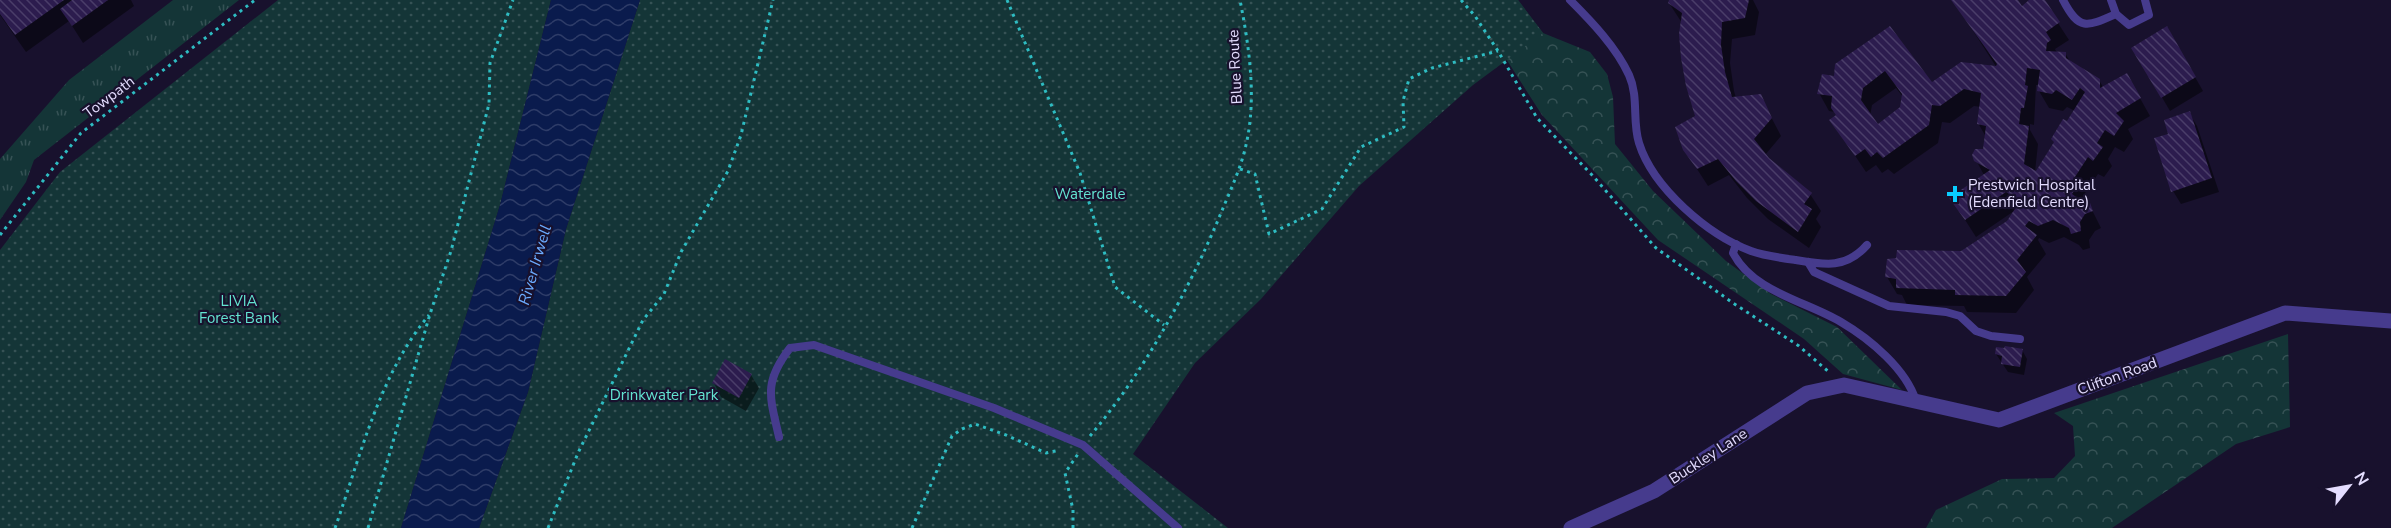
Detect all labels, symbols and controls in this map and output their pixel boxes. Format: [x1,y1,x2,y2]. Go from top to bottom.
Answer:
street label: Blue Route [1223,29,1247,105]
street label: Towpath [79,71,139,123]
place label: Prestwich Hospital (Edenfield Centre) [1968,175,2096,212]
park label: Waterdale [1054,184,1126,204]
marker: Prestwich Hospital (Edenfield Centre) [1946,185,1964,203]
water label: River Irwell [513,222,557,308]
park label: LIVIA Forest Bank [199,291,279,328]
street label: Clifton Road [2074,352,2160,400]
park label: Drinkwater Park [610,385,719,405]
street label: Buckley Lane [1665,423,1751,489]
north arrow [2319,456,2379,516]
text: N [2348,468,2374,490]

